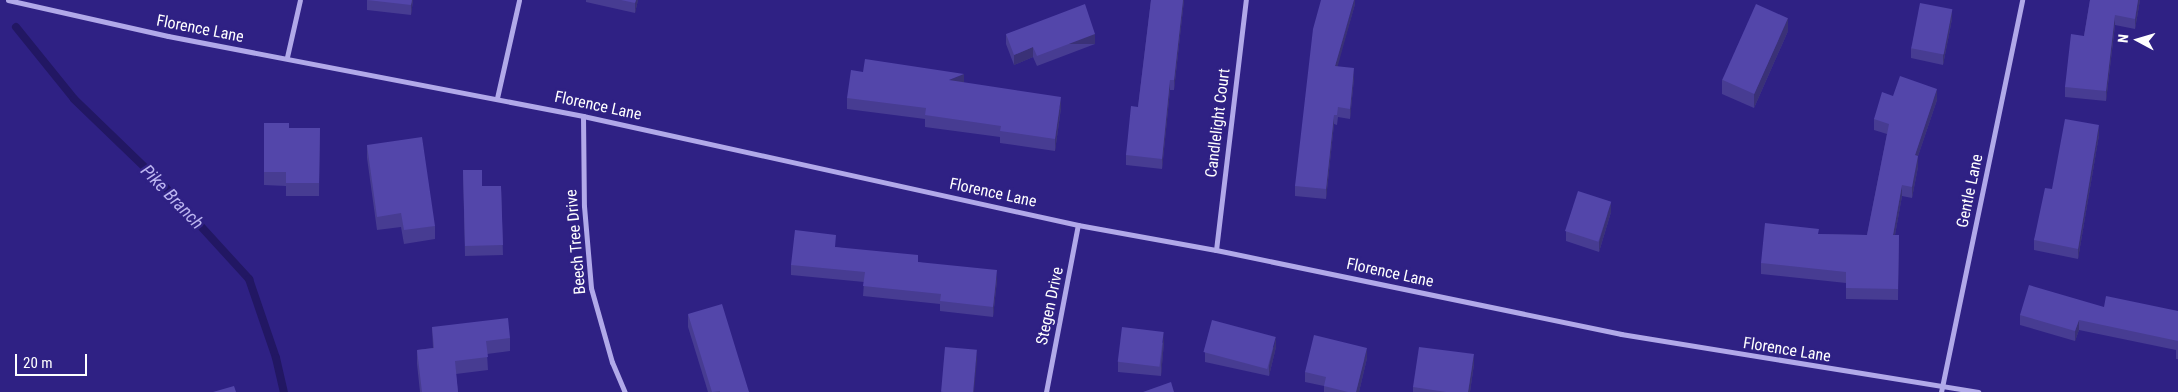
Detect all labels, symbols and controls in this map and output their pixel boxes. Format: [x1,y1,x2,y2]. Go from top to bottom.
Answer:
street label: Florence Lane [155,11,245,47]
north arrow [2113,15,2163,65]
text: N [2115,33,2131,44]
street label: Candlelight Court [1202,67,1234,179]
street label: Florence Lane [553,87,643,125]
street label: Gentle Lane [1953,152,1987,230]
water label: Pike Branch [136,160,208,234]
street label: Florence Lane [948,174,1038,212]
street label: Beech Tree Drive [562,189,590,295]
street label: Florence Lane [1345,254,1435,292]
street label: Stegen Drive [1032,265,1068,347]
street label: Florence Lane [1742,334,1832,366]
scale bar [18,344,90,376]
text: 20 m [23,354,53,372]

